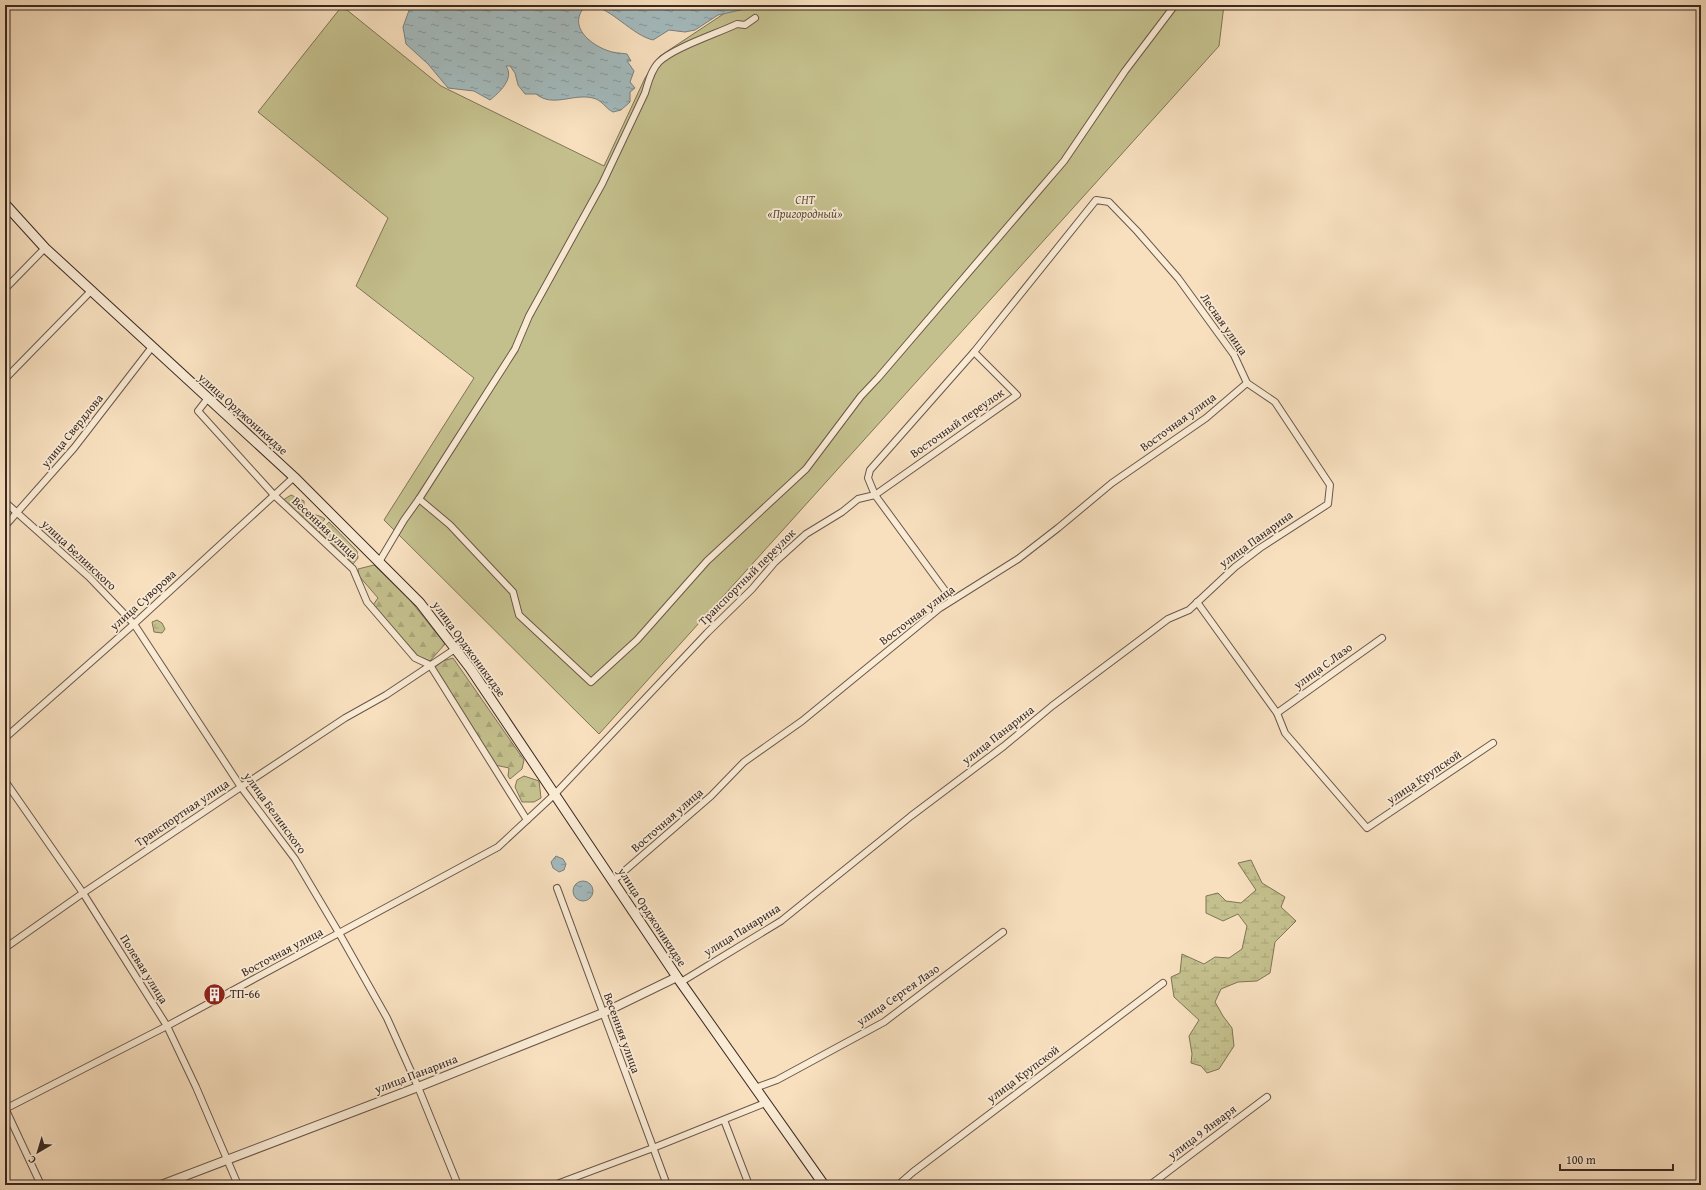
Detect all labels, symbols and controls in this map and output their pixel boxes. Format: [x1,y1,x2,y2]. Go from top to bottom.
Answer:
park label: СНТ «Пригородный» [768,191,842,222]
street label: Лесная улица [1197,289,1252,358]
street label: улица Орджоникидзе [194,368,292,459]
street label: Восточный переулок [906,383,1008,461]
street label: Восточная улица [1136,388,1219,455]
street label: улица Свердлова [36,390,107,472]
street label: Весенняя улица [289,493,362,563]
street label: улица Панарина [1215,506,1296,572]
street label: улица Белинского [37,515,121,594]
street label: Транспортный переулок [694,524,800,629]
street label: улица Суворова [105,565,180,635]
street label: Восточная улица [875,580,958,649]
street label: улица Орджоникидзе [428,596,510,701]
street label: улица С.Лазо [1289,638,1356,693]
street label: улица Панарина [957,701,1038,769]
street label: улица Крупской [1382,745,1464,808]
street label: улица Белинского [239,768,311,857]
street label: Транспортная улица [131,775,232,850]
street label: Восточная улица [627,783,707,856]
street label: улица Орджоникидзе [613,863,691,970]
street label: улица Панарина [699,899,784,960]
street label: Восточная улица [238,923,326,980]
street label: Полевая улица [116,931,173,1007]
street label: улица Сергея Лазо [852,960,943,1030]
building icon: ТП-66 [201,981,227,1007]
place label: ТП-66 [230,985,260,1002]
street label: Весенняя улица [600,990,645,1076]
street label: улица Крупской [982,1041,1062,1107]
street label: улица Панарина [371,1050,460,1097]
street label: улица 9 Января [1163,1100,1239,1164]
north arrow [18,1132,58,1172]
scale bar [1560,1146,1673,1172]
text: 100 m [1566,1151,1596,1168]
text: С [24,1152,39,1168]

